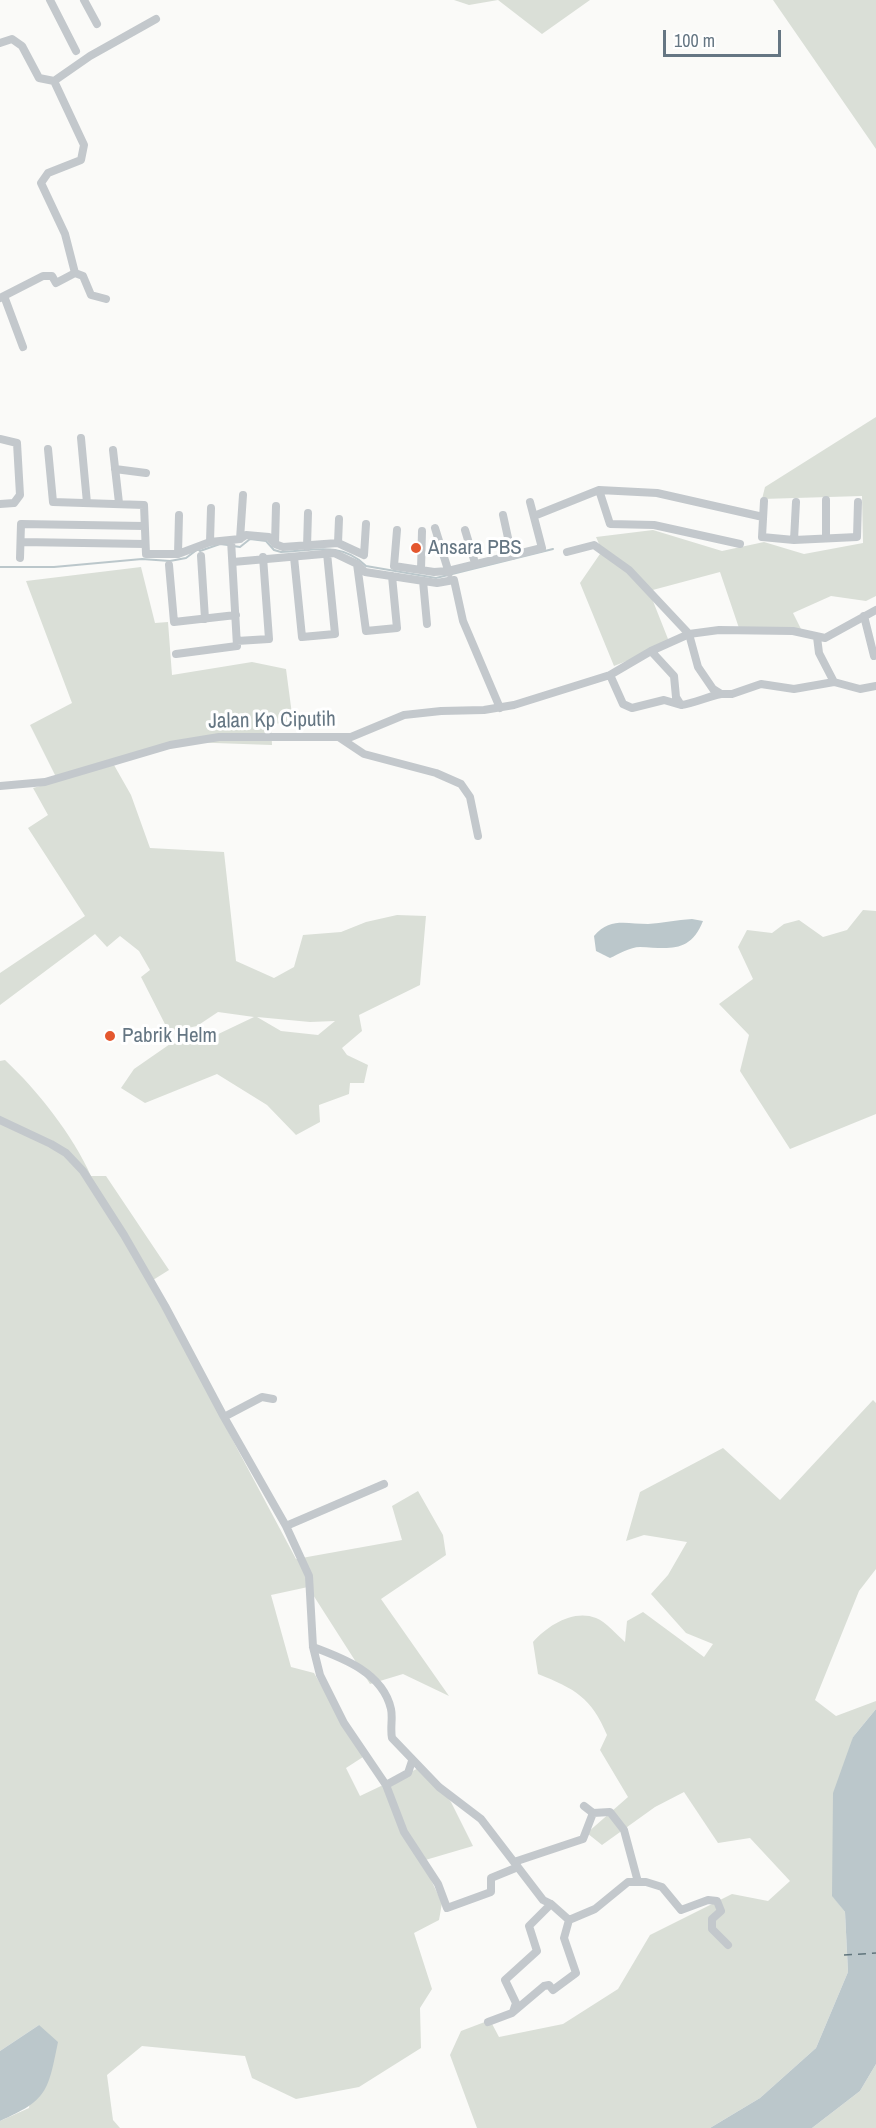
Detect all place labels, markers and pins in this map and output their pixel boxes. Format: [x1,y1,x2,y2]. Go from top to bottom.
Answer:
place label: Ansara PBS [428,535,522,561]
marker: Ansara PBS [409,541,423,555]
place label: Pabrik Helm [122,1023,217,1049]
marker: Pabrik Helm [103,1029,117,1043]

